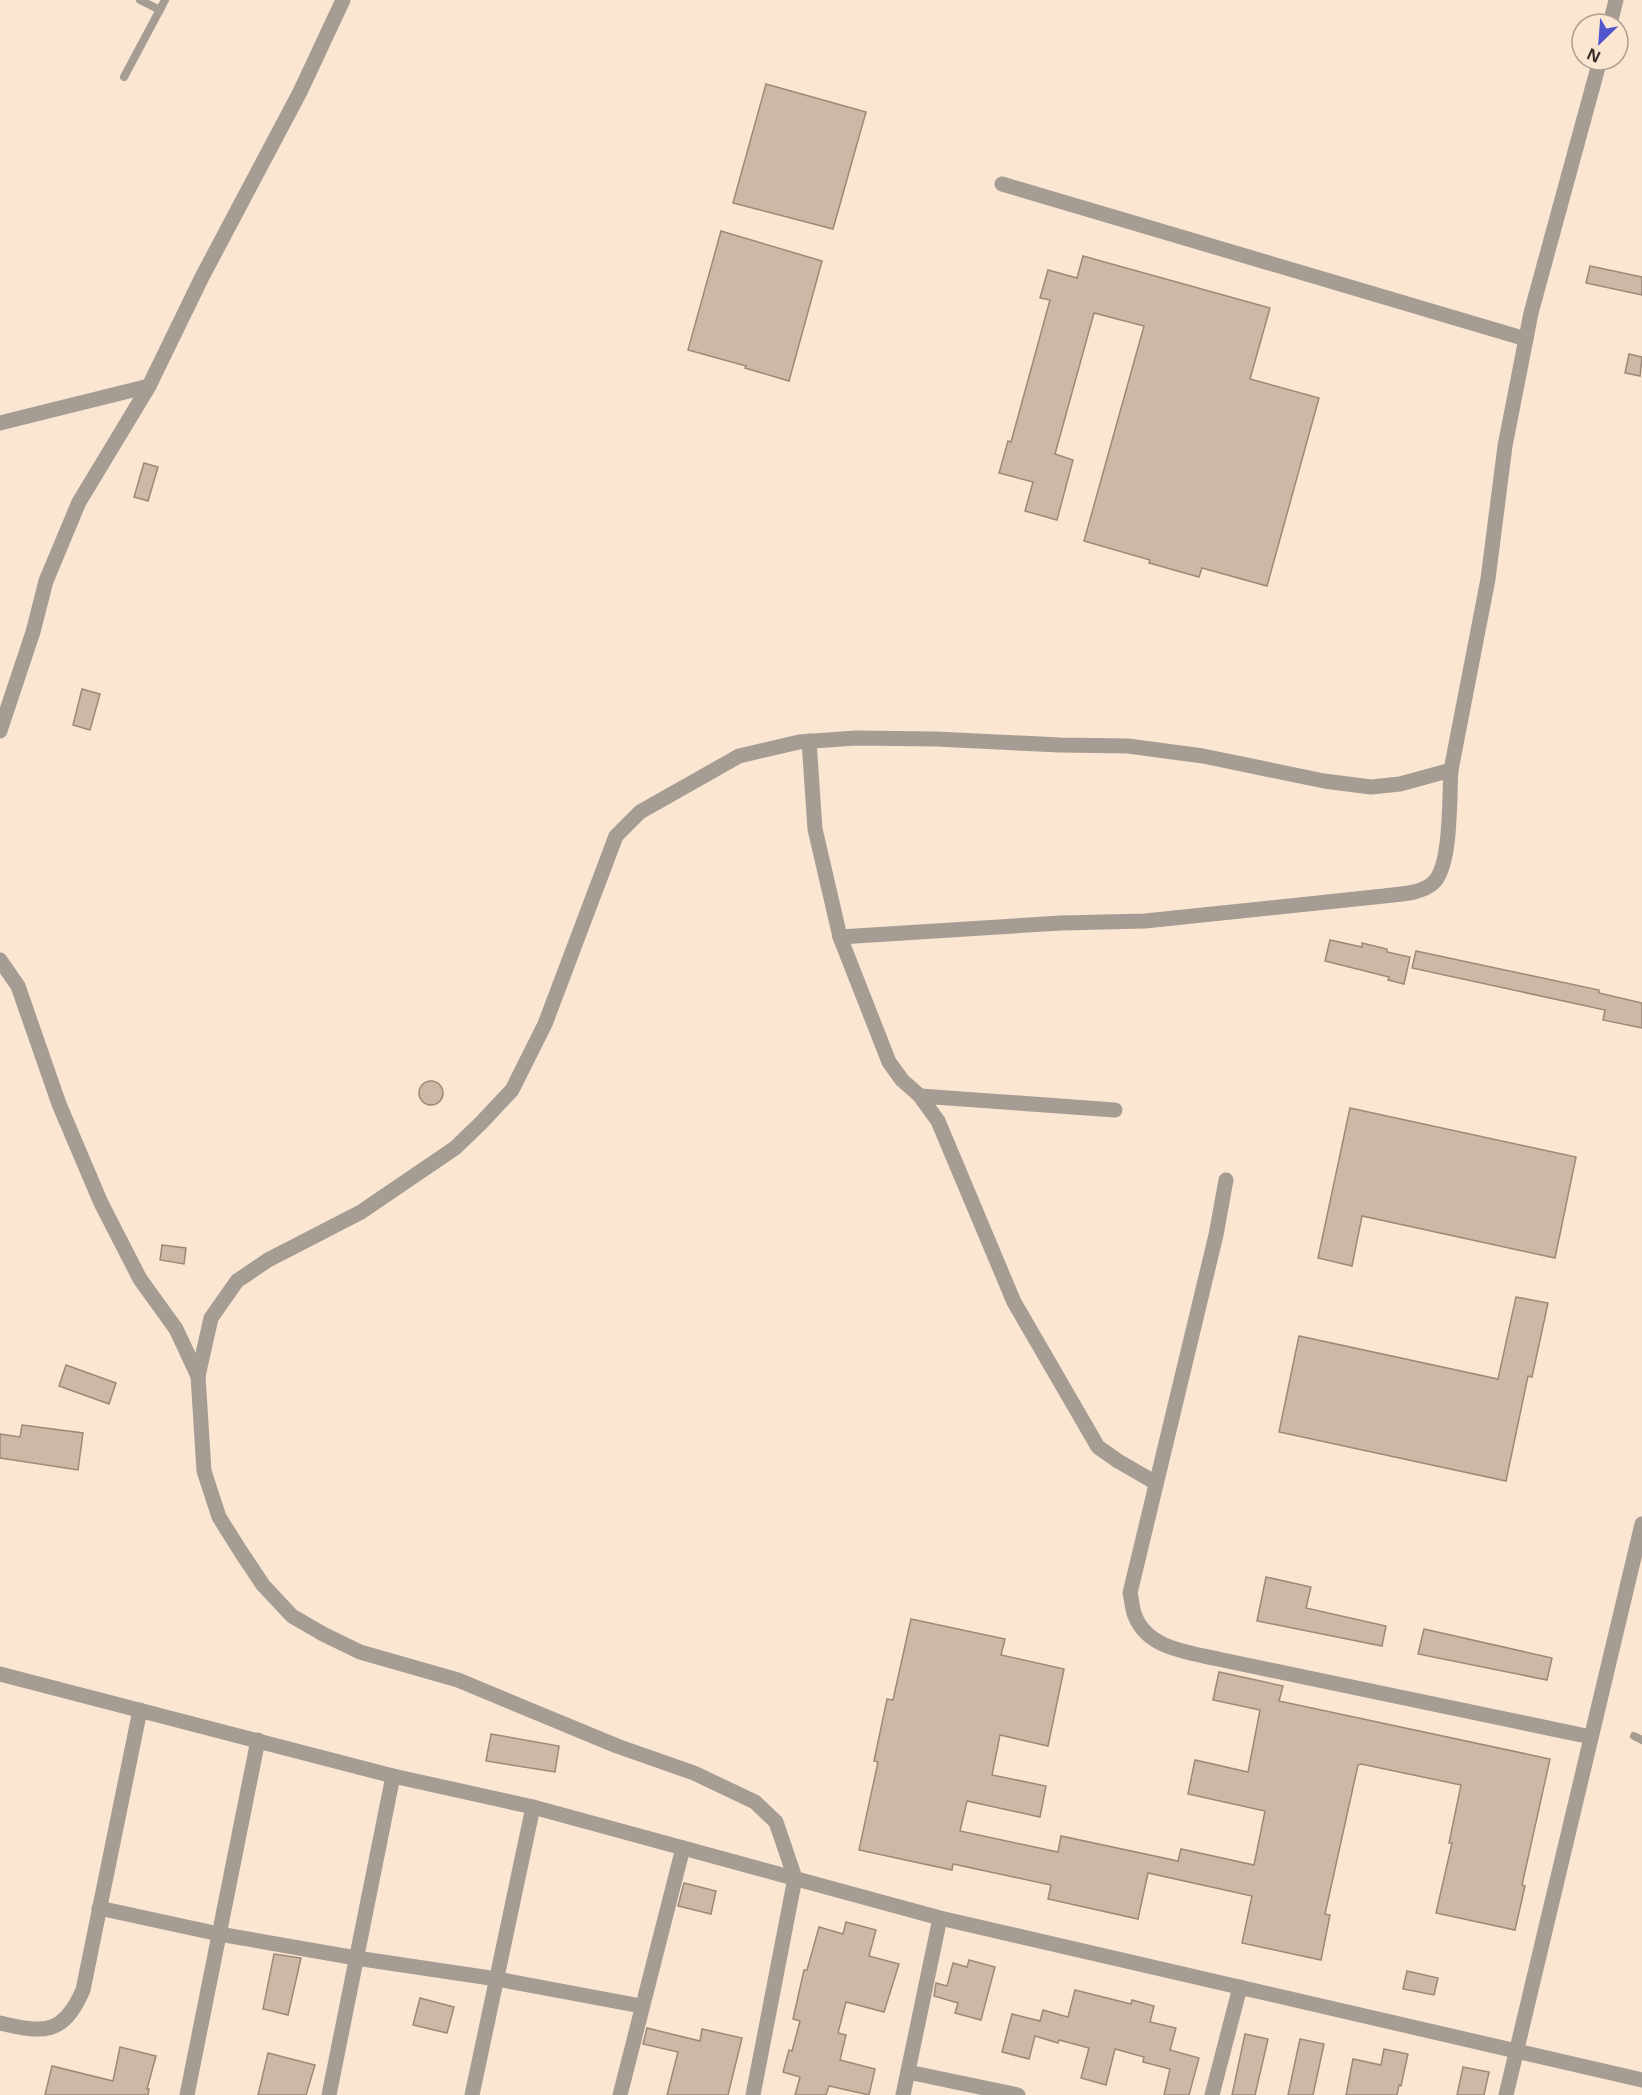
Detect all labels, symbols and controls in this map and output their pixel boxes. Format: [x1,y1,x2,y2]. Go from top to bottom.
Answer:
north arrow [1570,12,1630,72]
text: N [1583,43,1604,68]

